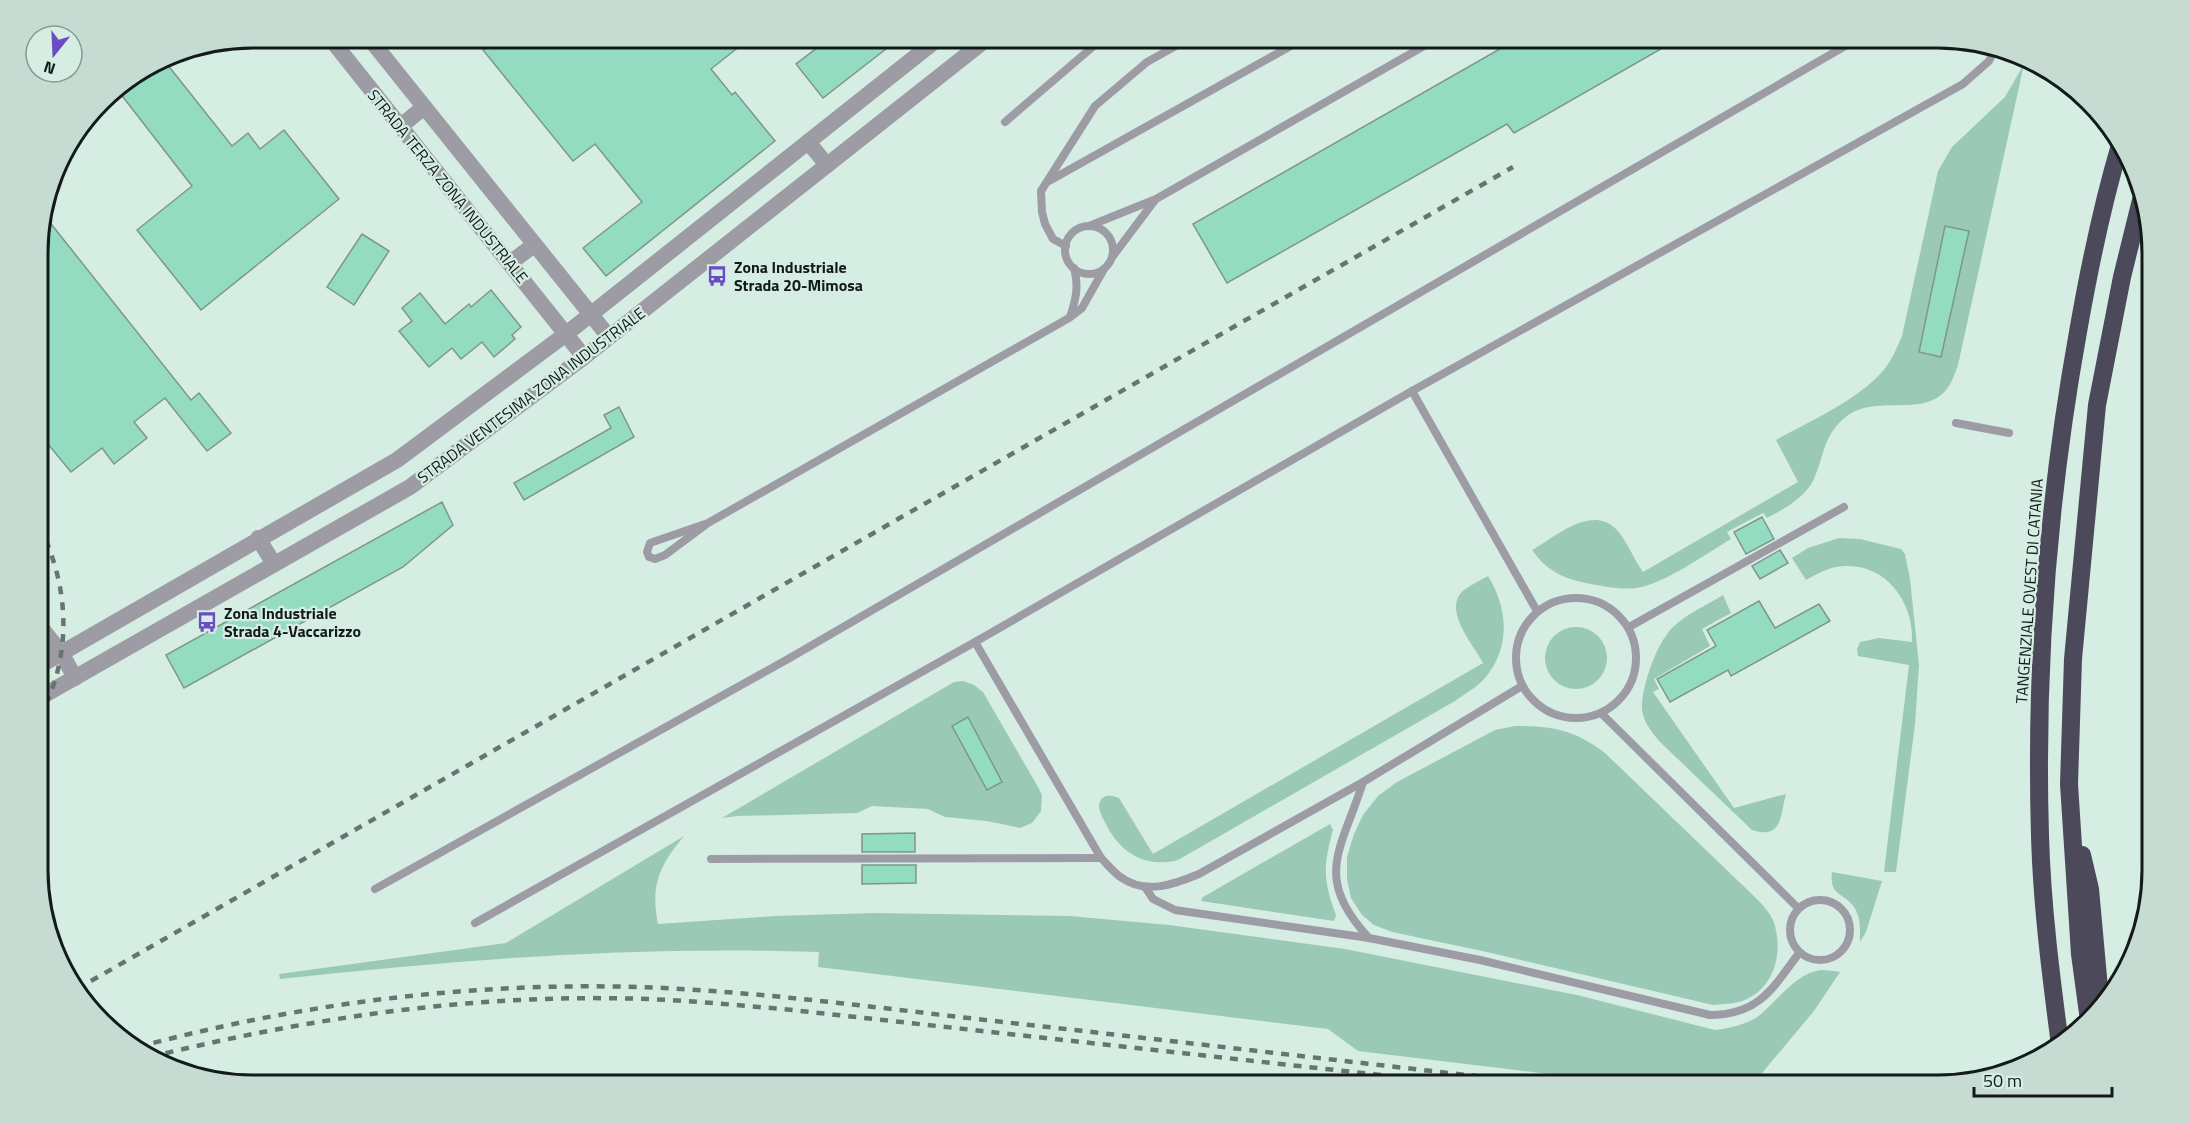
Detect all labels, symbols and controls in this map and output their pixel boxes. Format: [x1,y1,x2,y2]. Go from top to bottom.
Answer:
north arrow [24,24,84,84]
text: N [40,55,58,81]
street label: STRADA TERZA ZONA INDUSTRIALE [362,84,534,288]
place label: Zona Industriale Strada 20-Mimosa [734,255,863,297]
bus stop icon: Zona Industriale Strada 20-Mimosa [705,264,729,288]
street label: STRADA VENTESIMA ZONA INDUSTRIALE [412,301,650,489]
street label: TANGENZIALE OVEST DI CATANIA [2009,477,2049,704]
place label: Zona Industriale Strada 4-Vaccarizzo [224,601,361,643]
bus stop icon: Zona Industriale Strada 4-Vaccarizzo [195,610,219,634]
scale bar [1974,1060,2112,1098]
text: 50 m [1983,1067,2022,1094]

